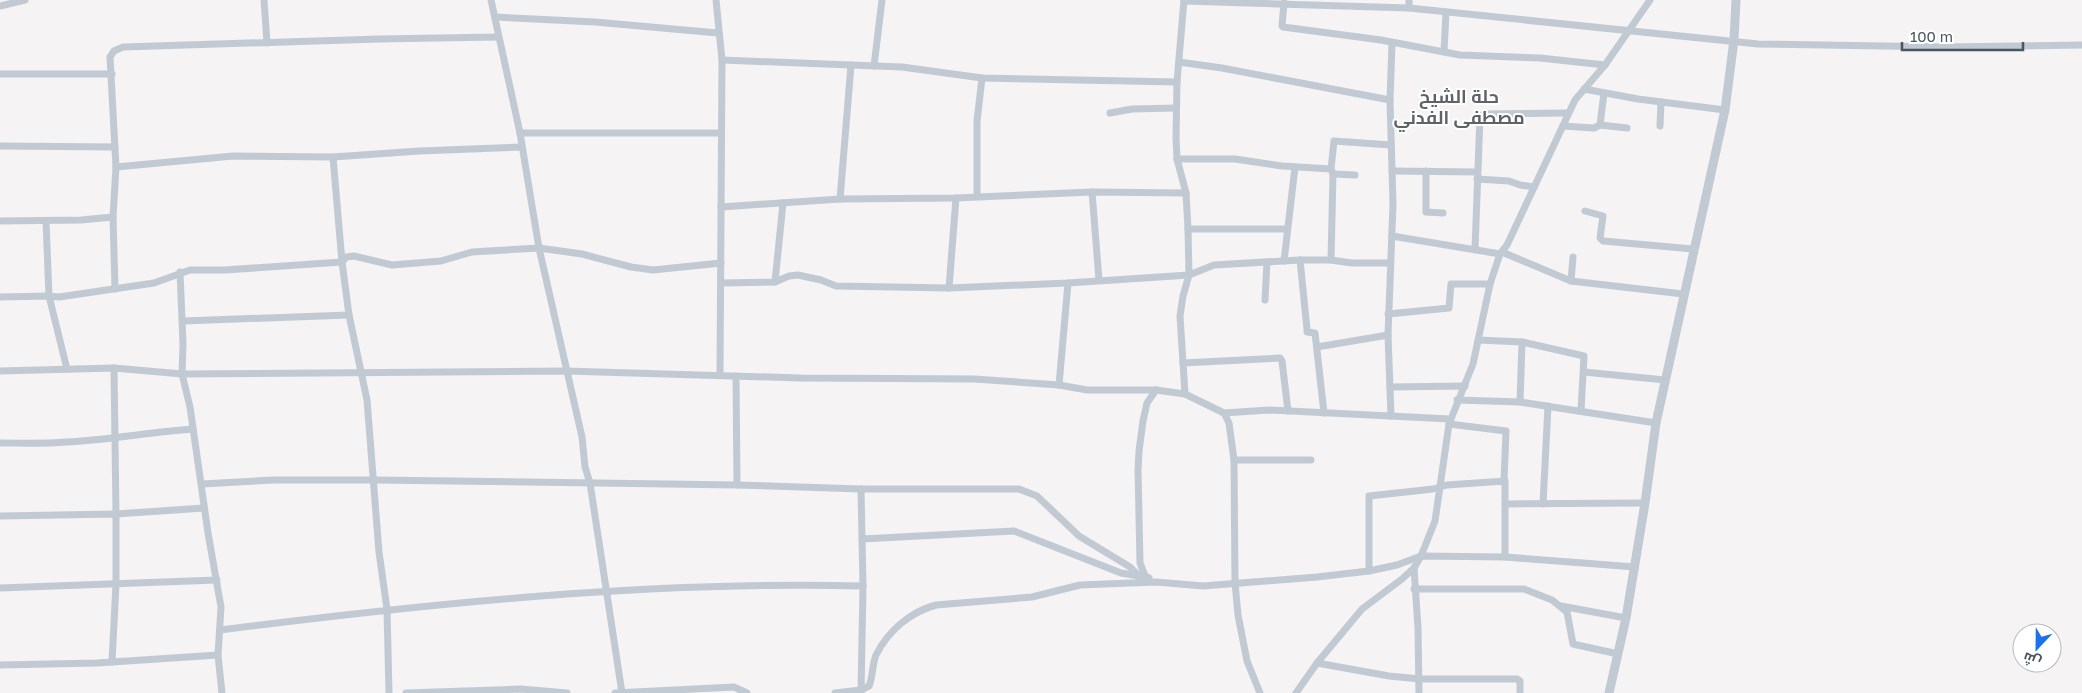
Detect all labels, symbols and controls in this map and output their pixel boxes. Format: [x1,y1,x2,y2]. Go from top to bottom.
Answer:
scale bar [1902,20,2023,52]
text: 100 m [1910,27,1953,45]
district label: حلة الشيخ مصطفى الفدني [1393,85,1525,133]
north arrow [2012,623,2062,673]
text: ش [2020,648,2044,672]

